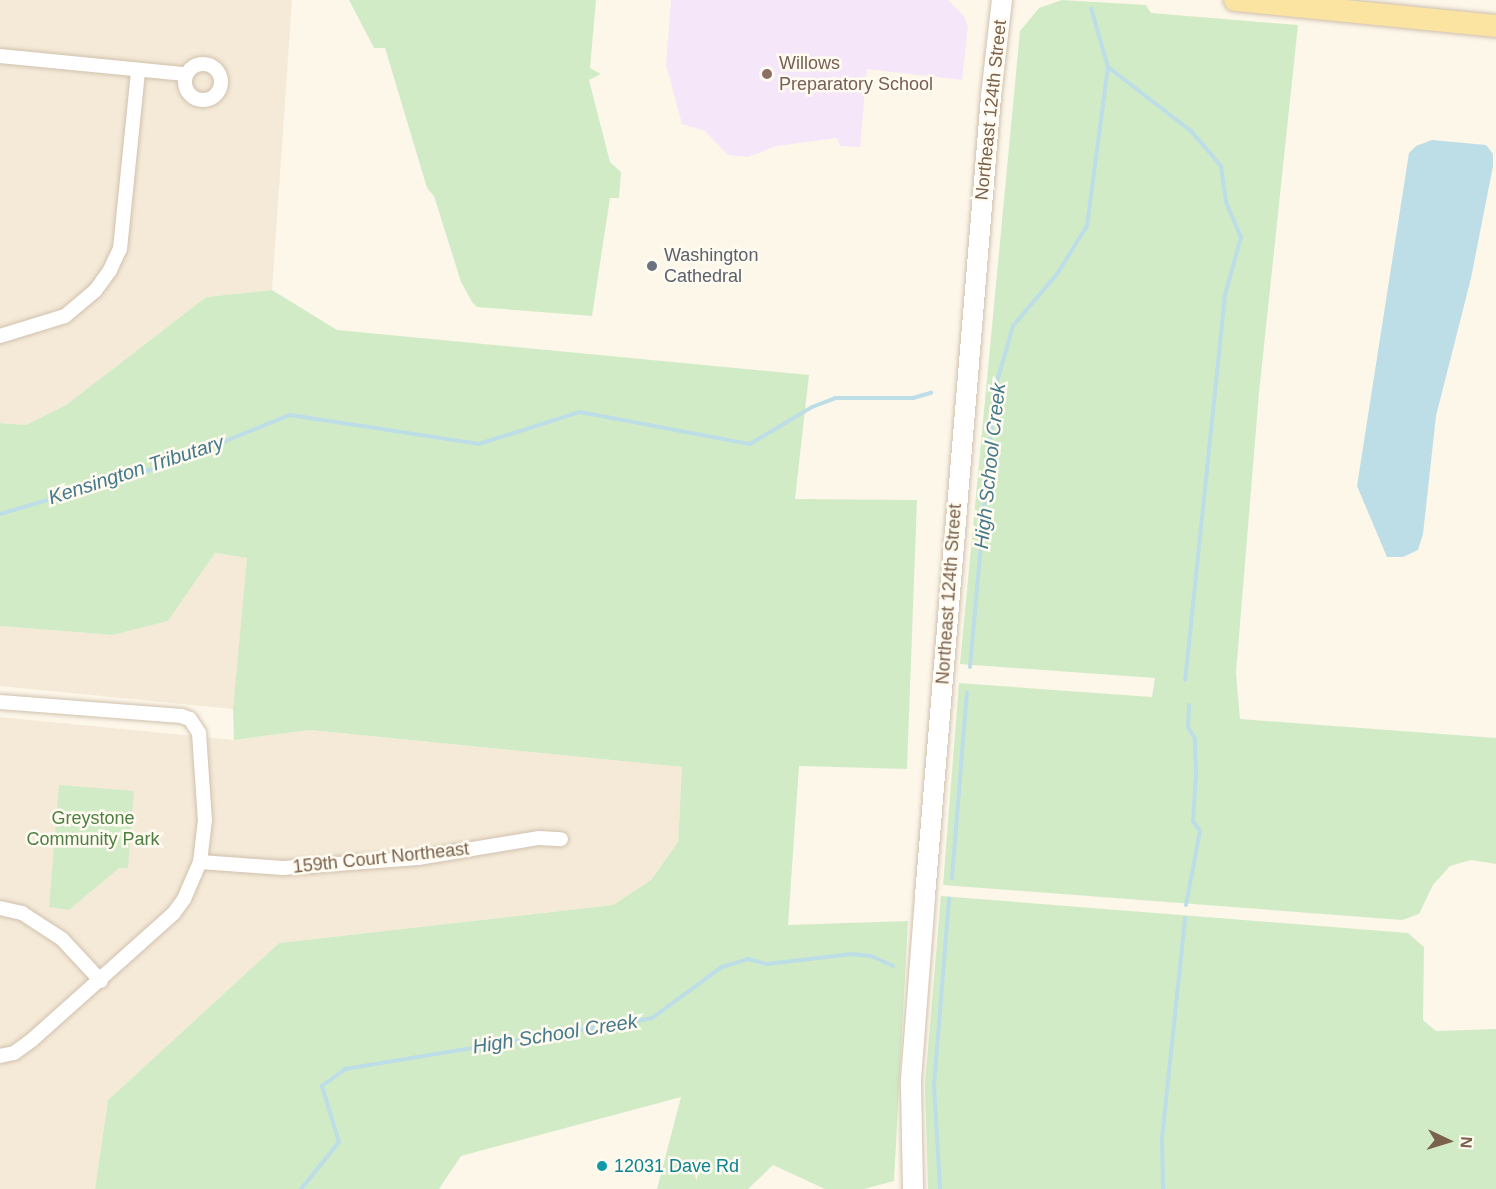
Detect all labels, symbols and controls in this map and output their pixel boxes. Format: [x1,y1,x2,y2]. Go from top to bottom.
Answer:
street label: Northeast 124th Street [971,19,1011,201]
place label: Willows Preparatory School [779,53,933,96]
marker: Willows Preparatory School [760,67,774,81]
place label: Washington Cathedral [664,245,758,288]
marker: Washington Cathedral [645,259,659,273]
water label: High School Creek [969,382,1011,550]
water label: Kensington Tributary [45,430,227,510]
street label: Northeast 124th Street [932,503,966,685]
park label: Greystone Community Park [26,808,160,850]
street label: 159th Court Northeast [292,838,470,878]
water label: High School Creek [471,1009,639,1059]
north arrow [1418,1111,1478,1171]
text: N [1458,1136,1475,1149]
place label: 12031 Dave Rd [614,1155,739,1177]
marker: 12031 Dave Rd [595,1159,609,1173]

